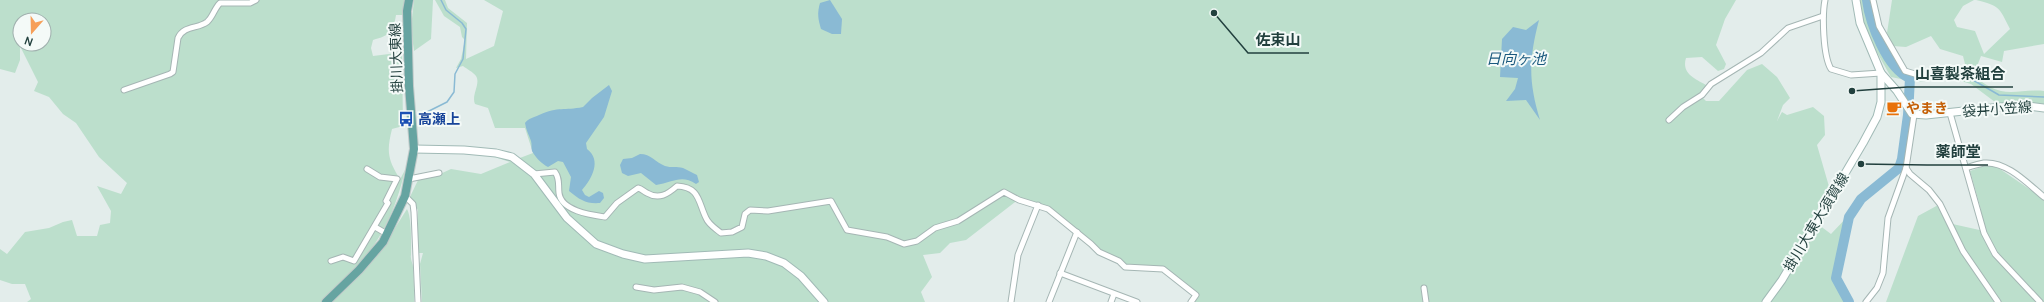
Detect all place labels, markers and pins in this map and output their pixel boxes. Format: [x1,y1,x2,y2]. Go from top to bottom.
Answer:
callout: 佐束山 [1248,26,1309,53]
callout: 山喜製茶組合 [1907,60,2013,87]
place label: やまき [1906,98,1948,117]
cafe icon: やまき [1885,99,1903,117]
place label: 高瀬上 [418,109,460,128]
bus stop icon: 高瀬上 [397,110,415,128]
callout: 薬師堂 [1927,138,1988,165]

